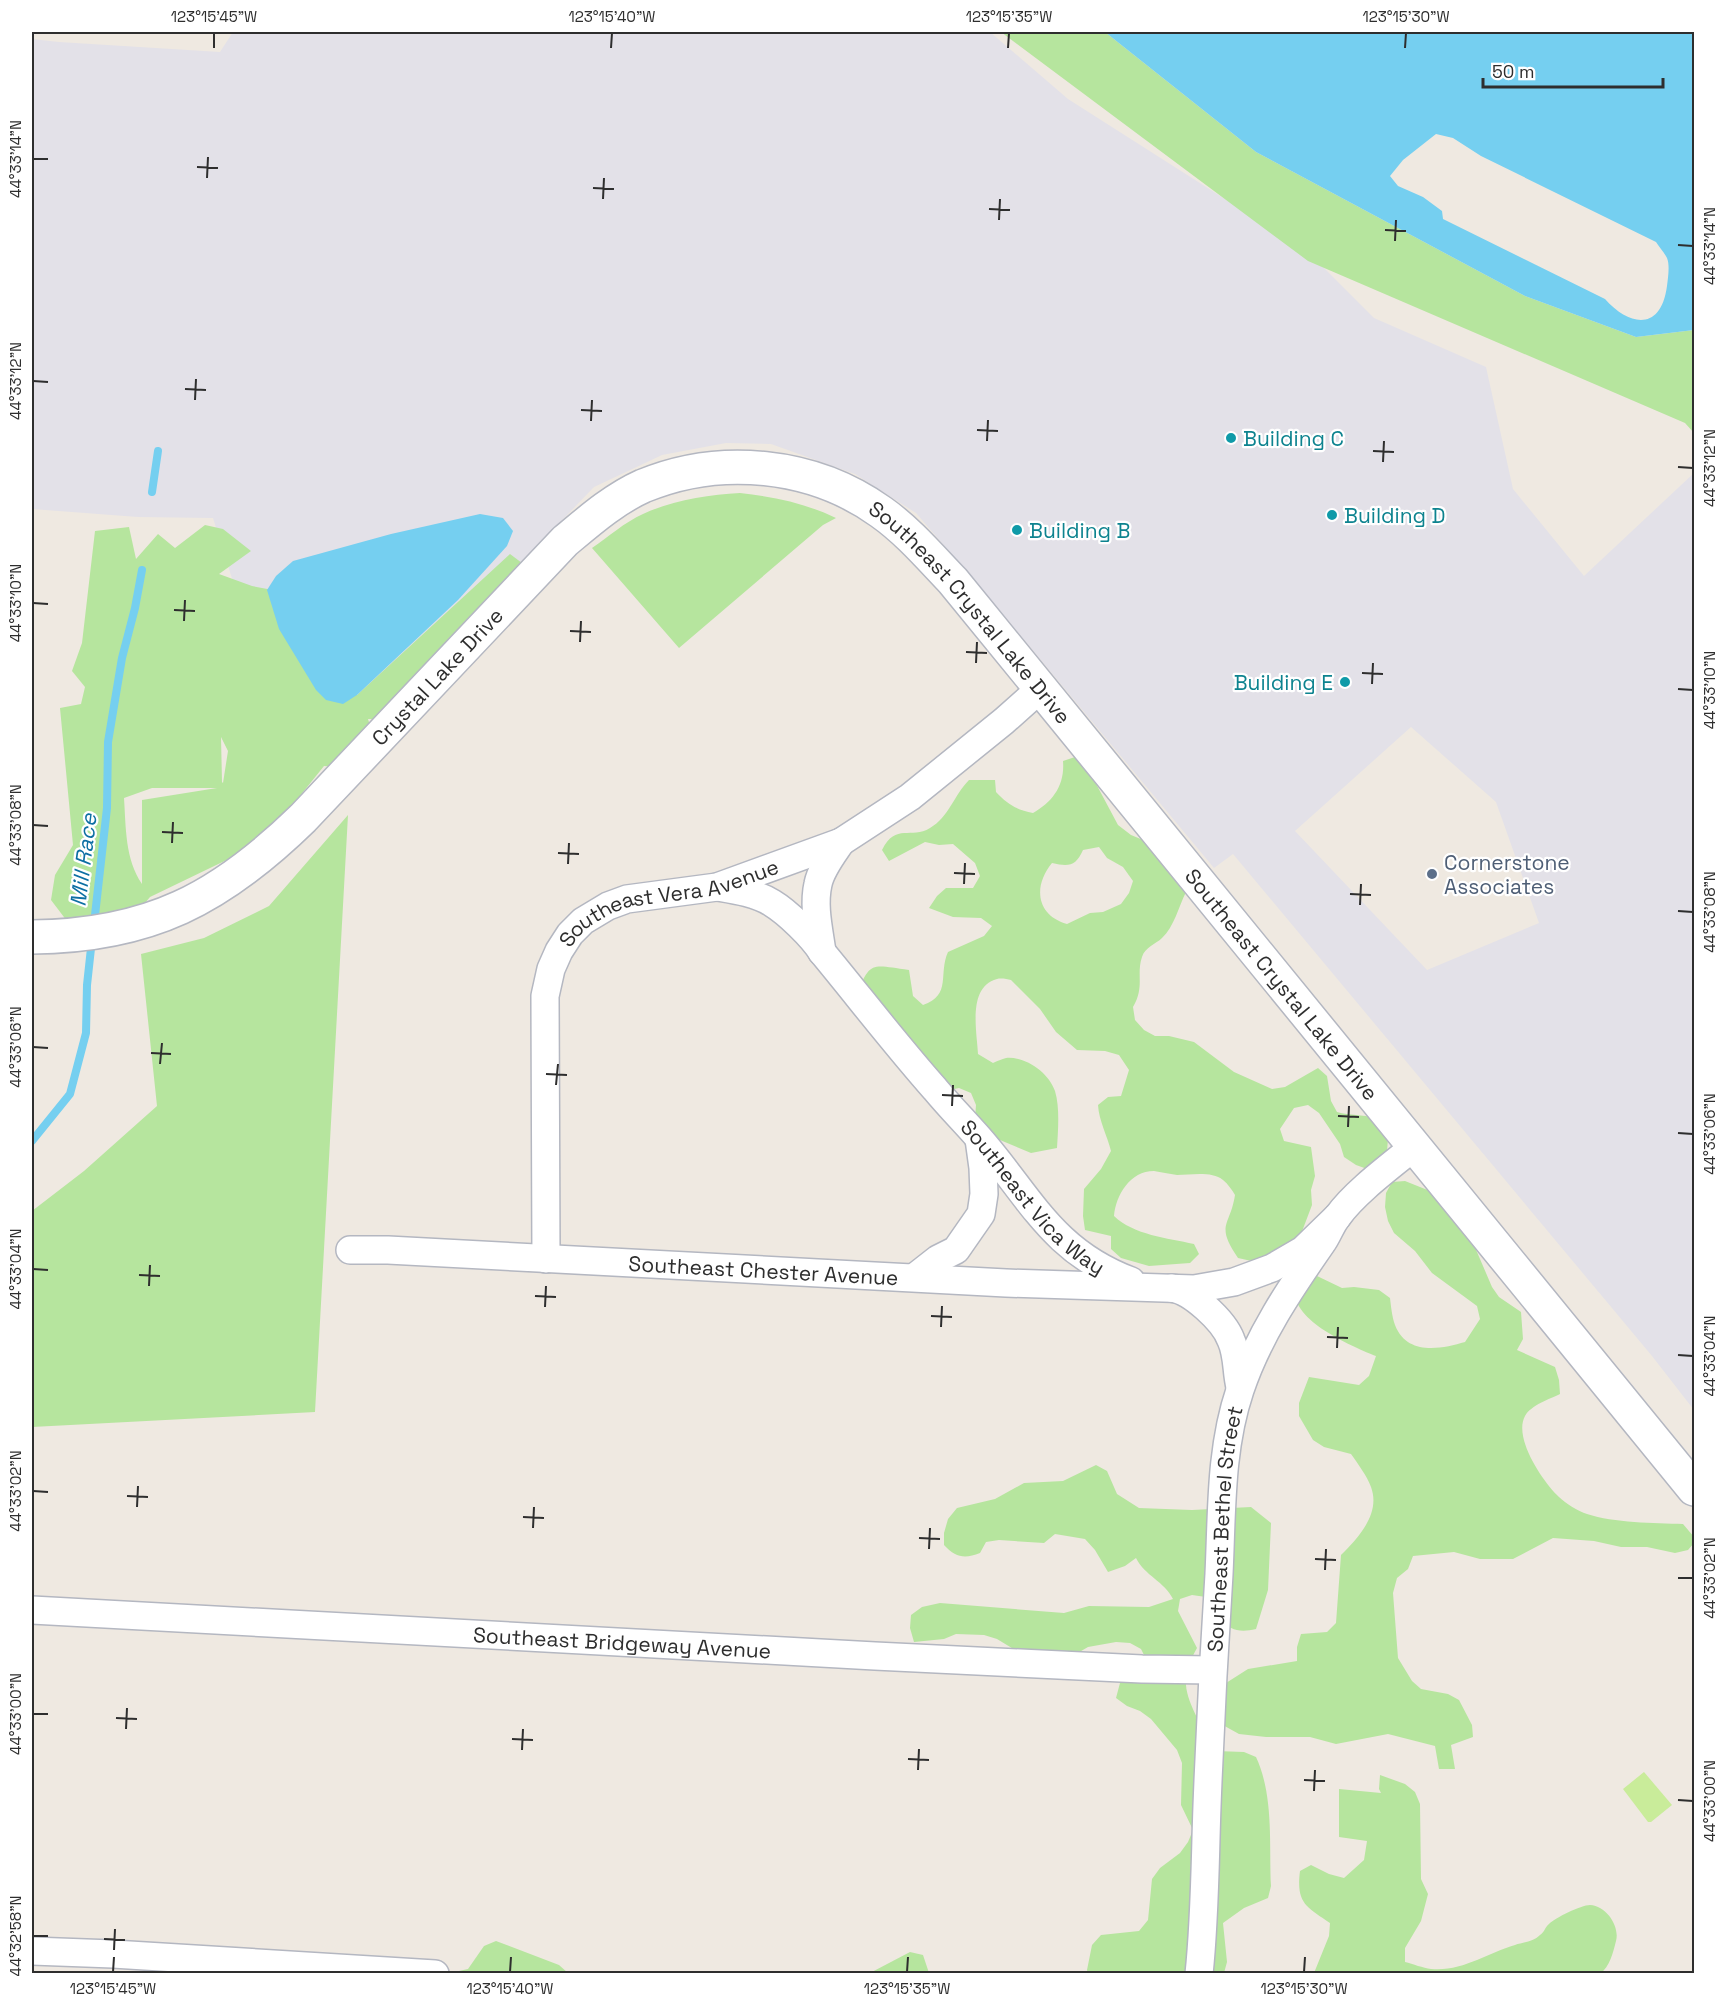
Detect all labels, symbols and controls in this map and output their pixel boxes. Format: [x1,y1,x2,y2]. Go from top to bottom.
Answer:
text: 123°15'45"W [171,7,257,26]
text: 123°15'40"W [569,7,655,26]
text: 123°15'35"W [966,7,1052,26]
text: 123°15'30"W [1362,7,1450,26]
scale bar [1483,51,1663,89]
text: 50 m [1492,60,1534,83]
text: 44°33'14"N [6,120,25,198]
text: 44°33'14"N [1700,207,1719,285]
text: 44°33'12"N [6,342,25,420]
place label: Building C [1243,425,1344,452]
text: 44°33'12"N [1700,429,1719,507]
marker: Building C [1224,431,1238,445]
street label: Southeast Crystal Lake Drive [864,494,1077,729]
place label: Building D [1344,502,1445,529]
marker: Building D [1325,508,1339,522]
place label: Building B [1029,517,1130,544]
marker: Building B [1010,523,1024,537]
text: 44°33'10"N [6,564,25,642]
street label: Crystal Lake Drive [365,602,509,751]
text: 44°33'10"N [1700,651,1719,729]
place label: Building E [1234,669,1333,696]
marker: Building E [1338,675,1352,689]
text: 44°33'08"N [6,784,25,866]
water label: Mill Race [63,811,103,908]
place label: Cornerstone Associates [1444,849,1570,900]
street label: Southeast Vera Avenue [552,852,782,951]
street label: Southeast Crystal Lake Drive [1179,863,1385,1106]
marker: Cornerstone Associates [1425,867,1439,881]
text: 44°33'08"N [1700,871,1719,953]
text: 44°33'06"N [6,1006,25,1088]
text: 44°33'06"N [1700,1093,1719,1175]
street label: Southeast Vica Way [955,1114,1110,1280]
text: 44°33'04"N [6,1228,25,1310]
street label: Southeast Chester Avenue [628,1249,899,1291]
text: 44°33'04"N [1700,1315,1719,1397]
street label: Southeast Bethel Street [1201,1403,1248,1653]
text: 44°33'02"N [6,1450,25,1532]
text: 44°33'02"N [1700,1537,1719,1619]
street label: Southeast Bridgeway Avenue [472,1621,772,1664]
text: 44°33'00"N [6,1673,25,1755]
text: 44°33'00"N [1700,1760,1719,1842]
text: 44°32'58"N [6,1895,25,1977]
text: 123°15'45"W [70,1979,156,1998]
text: 123°15'40"W [467,1979,553,1998]
text: 123°15'35"W [864,1979,950,1998]
text: 123°15'30"W [1260,1979,1348,1998]

